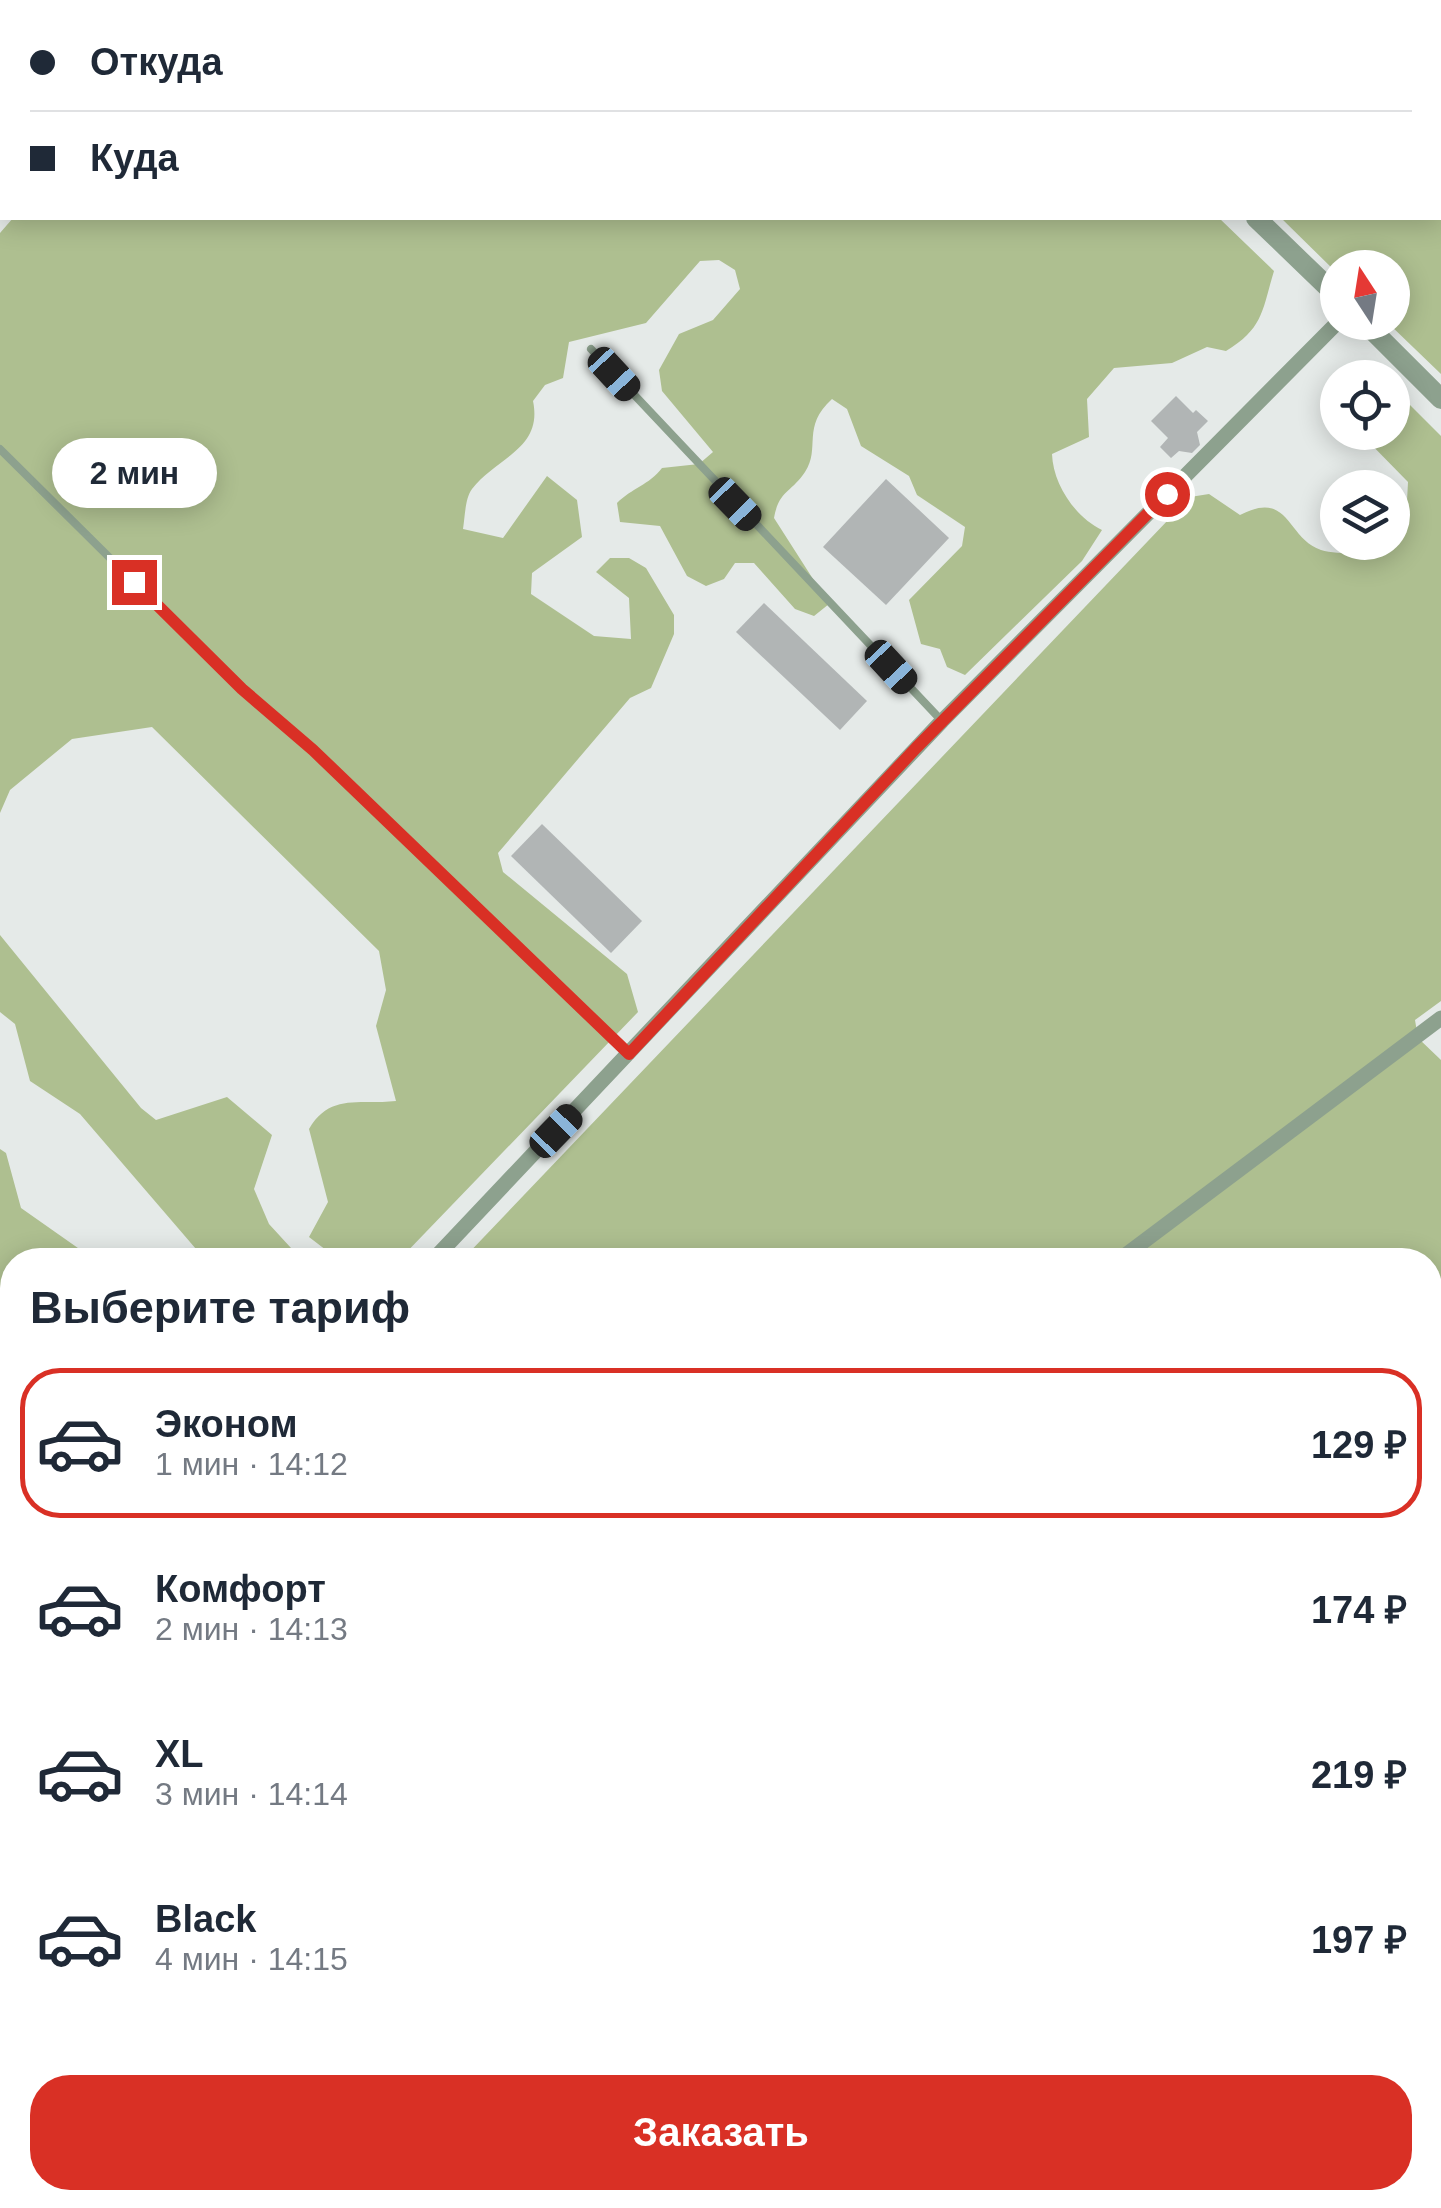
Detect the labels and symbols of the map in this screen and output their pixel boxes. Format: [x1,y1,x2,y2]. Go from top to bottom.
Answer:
north arrow [1320,250,1410,340]
car [583,342,645,406]
callout: 2 мин [52,437,216,507]
car [703,472,767,536]
route start [1145,472,1190,517]
route end [112,560,157,605]
car [860,635,922,699]
car [524,1099,588,1163]

